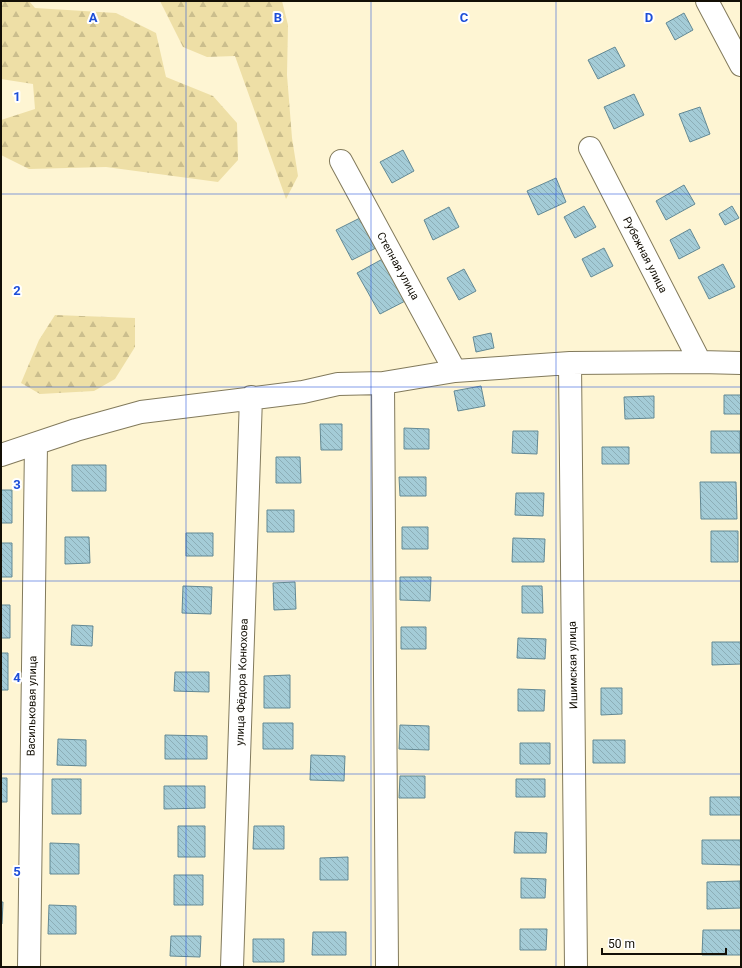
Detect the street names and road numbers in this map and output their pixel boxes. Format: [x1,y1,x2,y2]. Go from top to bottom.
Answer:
street label: Рубежная улица [620,215,670,295]
street label: Степная улица [374,230,422,302]
street label: улица Фёдора Конюхова [233,618,251,746]
street label: Ишимская улица [566,621,580,709]
street label: Васильковая улица [25,656,39,756]

